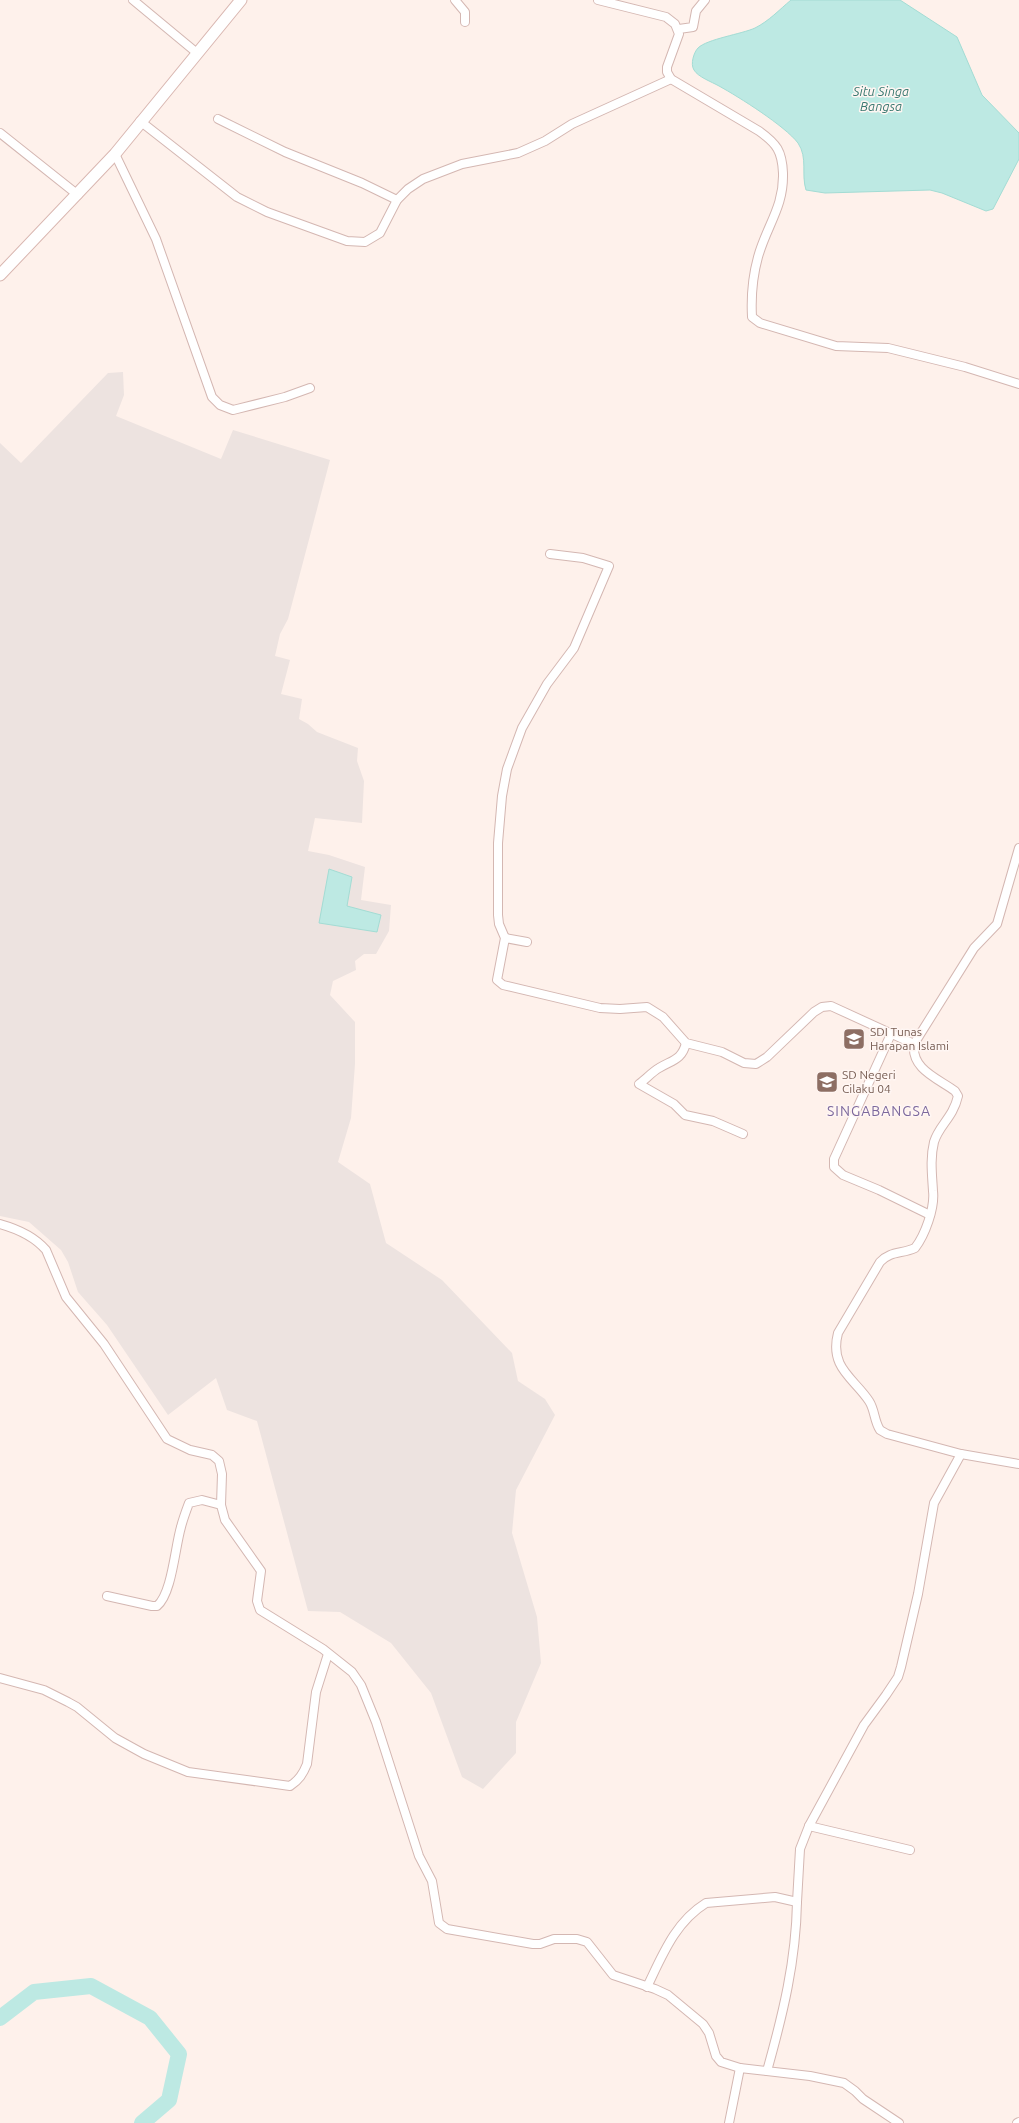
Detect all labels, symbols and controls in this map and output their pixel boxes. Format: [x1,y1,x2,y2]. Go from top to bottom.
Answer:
water label: Situ Singa Bangsa [852,84,909,113]
place label: SDI Tunas Harapan Islami [870,1025,949,1052]
school or university icon: SDI Tunas Harapan Islami [841,1026,867,1052]
place label: SD Negeri Cilaku 04 [842,1068,896,1095]
school or university icon: SD Negeri Cilaku 04 [814,1069,840,1095]
district label: SINGABANGSA [827,1103,931,1119]

